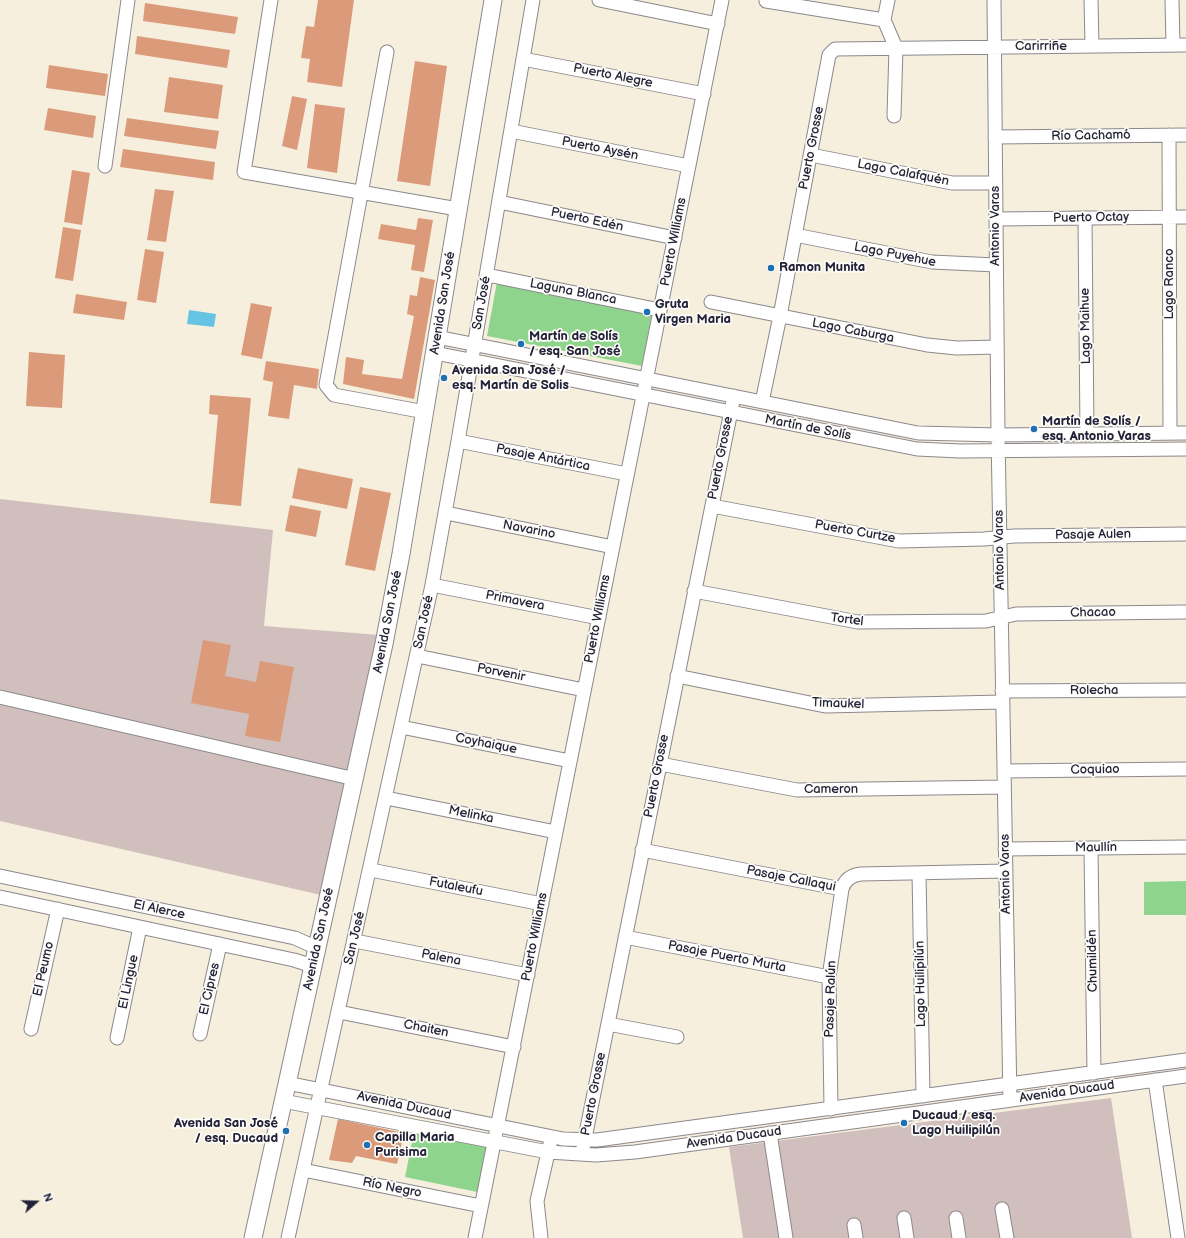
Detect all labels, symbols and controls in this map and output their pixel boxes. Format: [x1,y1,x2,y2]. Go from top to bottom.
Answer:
street label: Carirriñe [1015,39,1067,55]
street label: Puerto Alegre [572,61,654,91]
street label: Puerto Grosse [796,105,828,191]
street label: Río Cachamó [1051,128,1131,144]
street label: Puerto Aysén [560,134,640,164]
street label: Lago Calafquén [856,156,950,190]
street label: Antonio Varas [988,186,1004,266]
street label: Puerto Williams [658,196,690,288]
street label: Puerto Edén [549,205,625,235]
street label: Puerto Octay [1053,210,1129,226]
street label: Lago Puyehue [853,239,937,271]
street label: Lago Ranco [1162,248,1178,320]
street label: Avenida San José [427,250,459,356]
place label: Ramon Munita [779,260,865,276]
marker: Ramon Munita [766,263,776,273]
street label: San José [470,275,494,331]
street label: Laguna Blanca [528,276,618,308]
street label: Lago Maihue [1078,288,1094,364]
place label: Gruta Virgen Maria [655,297,731,328]
marker: Gruta Virgen Maria [642,307,652,317]
street label: Lago Caburga [811,315,895,347]
place label: Martín de Solís / esq. San José [529,329,621,360]
marker: Martín de Solís / esq. San José [516,339,526,349]
place label: Avenida San José / esq. Martín de Solis [452,363,569,394]
marker: Avenida San José / esq. Martín de Solis [439,373,449,383]
street label: Martín de Solís [763,412,853,444]
place label: Martín de Solís / esq. Antonio Varas [1042,414,1151,445]
street label: Puerto Grosse [705,415,737,501]
marker: Martín de Solís / esq. Antonio Varas [1029,424,1039,434]
street label: Pasaje Antártica [495,441,591,475]
street label: Antonio Varas [992,510,1008,590]
street label: Navarino [501,517,557,543]
street label: Puerto Curtze [814,517,896,547]
street label: Pasaje Aulen [1055,527,1131,543]
street label: Avenida San José [370,569,406,675]
street label: Puerto Williams [582,573,614,665]
street label: Primavera [484,588,546,614]
street label: San José [411,594,437,650]
street label: Chacao [1070,605,1116,621]
street label: Tortel [830,610,864,630]
street label: Porvenir [476,661,526,685]
street label: Rolecha [1070,683,1118,699]
street label: Timaukel [812,695,864,713]
street label: Coyhaique [454,730,518,758]
street label: Puerto Grosse [641,733,673,819]
street label: Coquiao [1070,762,1120,778]
street label: Cameron [804,782,858,798]
street label: Melinka [447,803,495,827]
street label: Antonio Varas [998,834,1014,914]
street label: Maullín [1075,840,1117,856]
street label: Pasaje Callaqui [745,863,837,895]
street label: Futaleufu [428,874,484,900]
street label: Avenida San José [301,886,337,992]
street label: Puerto Williams [519,891,551,983]
street label: El Alerce [132,897,186,923]
street label: San José [341,910,369,966]
street label: Chumildén [1085,929,1101,993]
street label: Pasaje Puerto Murta [667,938,787,976]
street label: El Peumo [30,940,58,998]
street label: Lago Huilipilún [912,941,930,1027]
street label: Palena [420,947,462,969]
street label: El Lingue [116,953,142,1011]
street label: Pasaje Ralún [822,960,840,1038]
street label: El Cipres [196,961,224,1017]
street label: Chaiten [402,1017,450,1041]
street label: Puerto Grosse [578,1051,610,1137]
street label: Avenida Ducaud [1018,1078,1116,1106]
street label: Avenida Ducaud [356,1088,452,1124]
place label: Ducaud / esq. Lago Huilipilún [912,1108,1000,1139]
place label: Avenida San José / esq. Ducaud [174,1116,278,1147]
marker: Ducaud / esq. Lago Huilipilún [899,1118,909,1128]
street label: Avenida Ducaud [685,1124,783,1152]
marker: Avenida San José / esq. Ducaud [281,1126,291,1136]
place label: Capilla Maria Purisima [375,1130,454,1161]
marker: Capilla Maria Purisima [362,1140,372,1150]
street label: Río Negro [361,1175,423,1201]
north arrow [16,1182,56,1222]
text: N [40,1192,55,1204]

